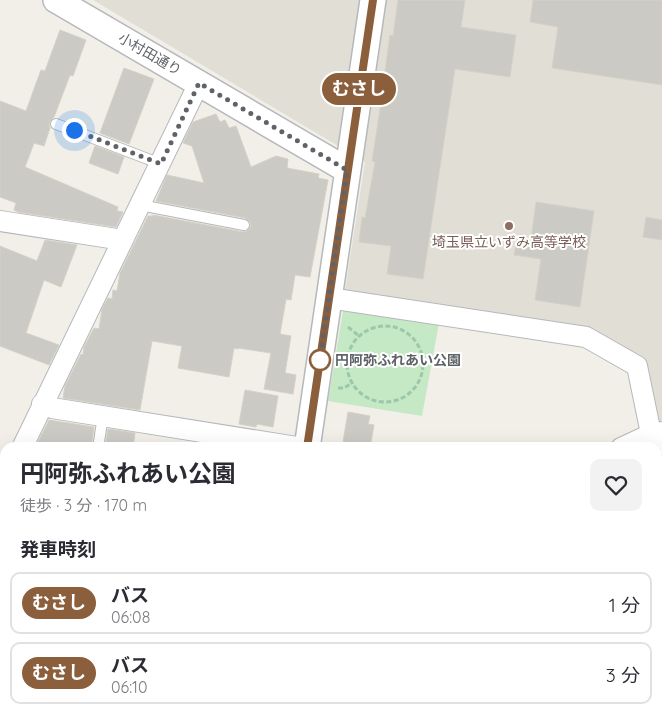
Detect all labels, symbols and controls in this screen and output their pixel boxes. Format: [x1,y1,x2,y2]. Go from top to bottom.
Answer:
street label: 小村田通り [115,29,185,79]
line badge: むさし [330,73,388,105]
text: むさし [332,77,386,100]
your location [62,118,87,143]
marker: 埼玉県立いずみ高等学校 [503,220,515,232]
place label: 埼玉県立いずみ高等学校 [432,233,586,251]
marker: 円阿弥ふれあい公園 [309,349,331,371]
place label: 円阿弥ふれあい公園 [335,351,461,369]
text: 円阿弥ふれあい公園 [20,458,236,488]
button: heart [590,459,642,511]
text: 徒歩 · 3 分 · 170 m [20,495,147,515]
text: 発車時刻 [20,537,96,561]
text: バス [111,583,149,607]
text: むさし [32,591,86,614]
text: 1 分 [609,593,640,617]
text: 06:08 [111,607,150,627]
text: バス [111,653,149,677]
text: むさし [32,661,86,684]
text: 3 分 [606,663,640,687]
text: 06:10 [111,677,148,697]

